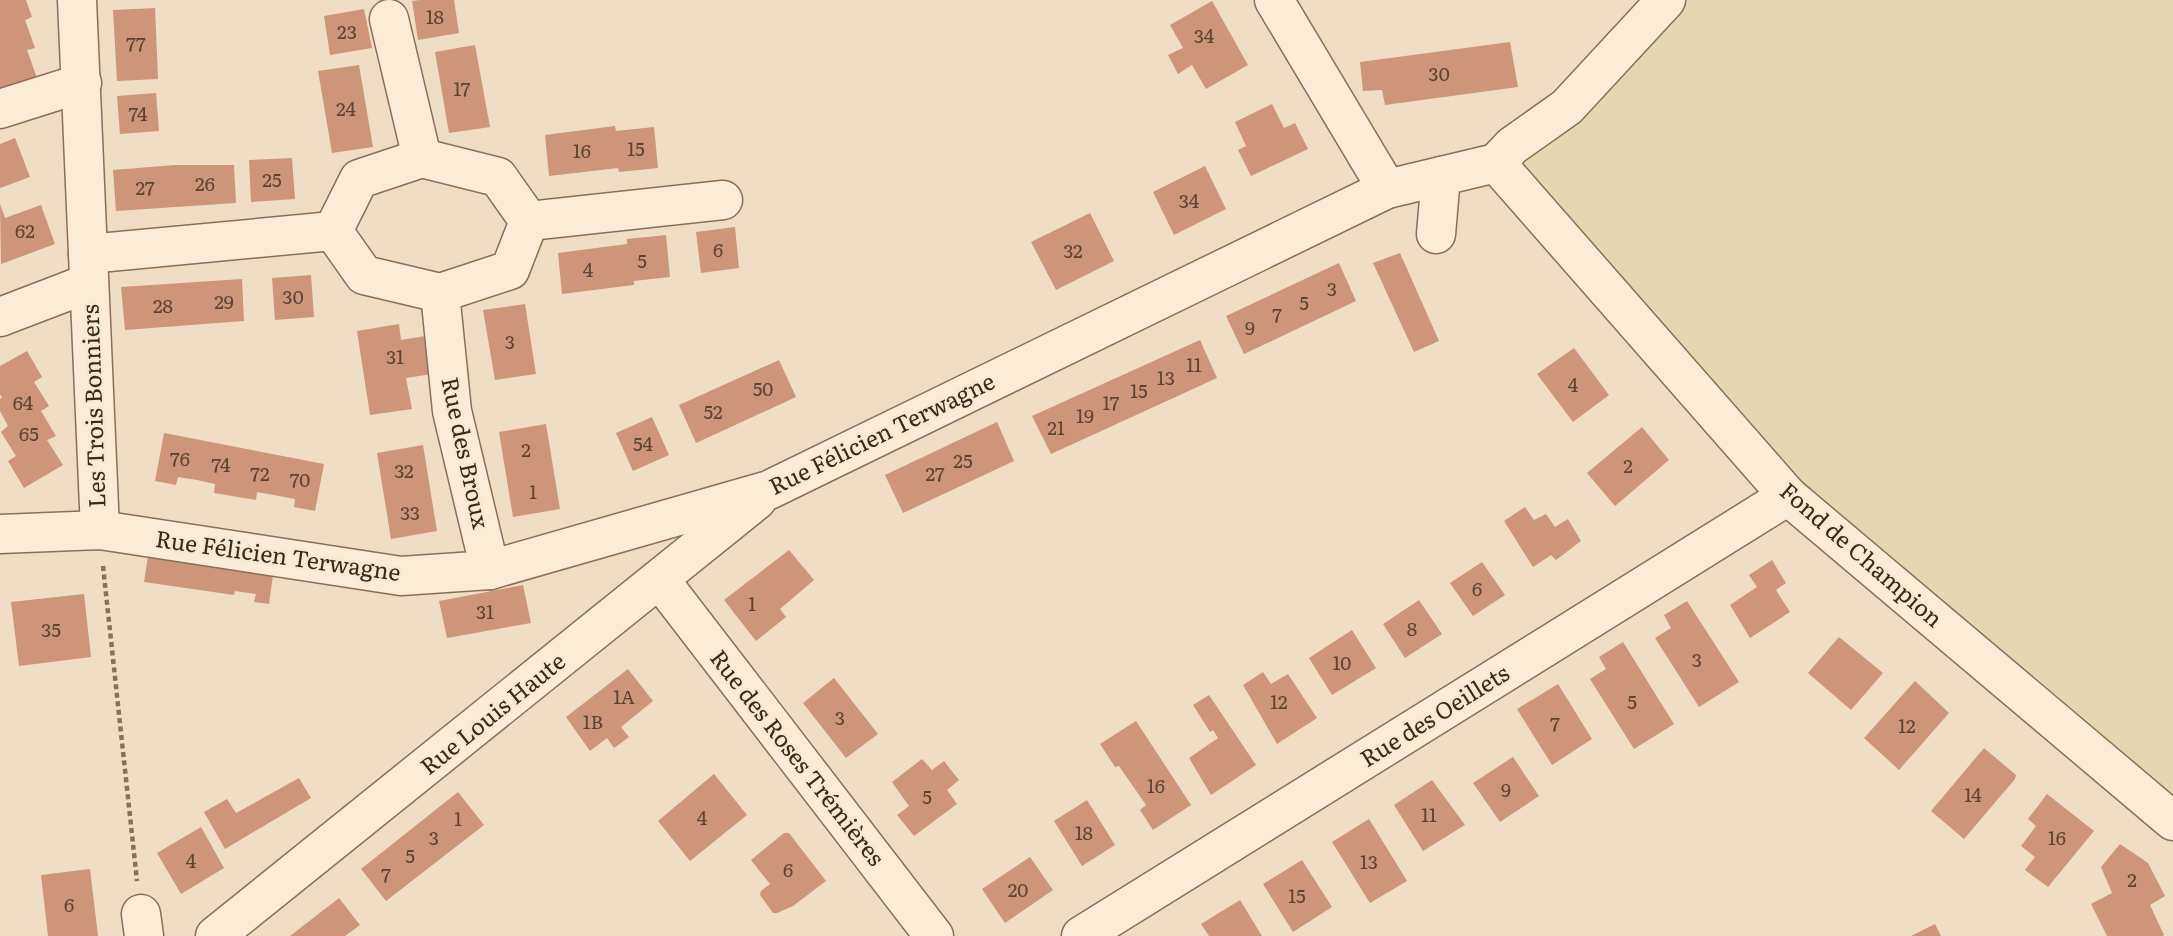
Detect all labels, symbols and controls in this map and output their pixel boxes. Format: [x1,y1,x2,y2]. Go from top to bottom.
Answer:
house number: 18 [426,2,444,30]
house number: 23 [337,17,357,45]
house number: 34 [1194,21,1215,49]
house number: 77 [126,29,146,57]
house number: 30 [1428,59,1450,87]
house number: 17 [454,74,471,102]
house number: 24 [336,94,357,122]
house number: 74 [129,99,148,127]
house number: 15 [627,134,645,162]
house number: 16 [573,136,591,164]
house number: 25 [262,165,282,193]
house number: 26 [195,169,215,197]
house number: 27 [135,173,155,201]
house number: 34 [1179,186,1200,214]
house number: 62 [15,216,35,244]
house number: 6 [713,235,723,263]
house number: 32 [1063,236,1083,264]
house number: 5 [637,246,647,274]
house number: 4 [583,255,594,283]
house number: 3 [1327,274,1337,302]
house number: 30 [282,282,304,310]
house number: 29 [214,287,234,315]
house number: 5 [1299,288,1309,316]
house number: 28 [153,291,173,319]
house number: 7 [1272,300,1282,328]
street label: Les Trois Bonniers [71,304,113,508]
house number: 9 [1245,313,1255,341]
house number: 3 [505,327,515,355]
house number: 31 [386,342,404,370]
house number: 11 [1186,350,1202,378]
street label: Rue Félicien Terwagne [763,363,1000,502]
house number: 13 [1157,363,1175,391]
house number: 4 [1568,370,1579,398]
street label: Rue des Broux [434,374,500,531]
house number: 50 [753,374,773,402]
house number: 15 [1130,376,1148,404]
house number: 64 [13,388,34,416]
house number: 17 [1103,388,1120,416]
house number: 52 [703,397,723,425]
house number: 19 [1076,401,1094,429]
house number: 21 [1047,413,1065,441]
house number: 65 [19,419,39,447]
house number: 54 [633,429,654,457]
house number: 2 [521,435,531,463]
house number: 76 [170,444,190,472]
house number: 25 [953,446,973,474]
house number: 74 [212,450,231,478]
house number: 2 [1623,451,1633,479]
house number: 32 [394,456,414,484]
house number: 72 [250,459,270,487]
house number: 27 [925,459,945,487]
house number: 70 [290,465,310,493]
street label: Fond de Champion [1773,473,1951,634]
house number: 1 [529,477,537,505]
house number: 33 [400,498,420,526]
street label: Rue Félicien Terwagne [153,520,403,588]
house number: 6 [1472,574,1482,602]
house number: 1 [748,589,756,617]
house number: 31 [476,597,494,625]
house number: 8 [1407,614,1417,642]
house number: 35 [41,615,61,643]
street label: Rue des Roses Trémières [703,641,894,872]
street label: Rue Louis Haute [412,643,572,782]
house number: 3 [1692,645,1702,673]
house number: 10 [1333,648,1351,676]
street label: Rue des Oeillets [1353,655,1515,774]
house number: 1A [613,682,635,710]
house number: 12 [1270,687,1288,715]
house number: 5 [1627,687,1637,715]
house number: 3 [835,703,845,731]
house number: 1B [583,707,603,735]
house number: 7 [1550,709,1560,737]
house number: 12 [1898,711,1916,739]
house number: 16 [1147,771,1165,799]
house number: 9 [1501,775,1511,803]
house number: 14 [1964,780,1982,808]
house number: 5 [922,782,932,810]
house number: 11 [1421,800,1437,828]
house number: 4 [697,803,708,831]
house number: 1 [454,804,462,832]
house number: 18 [1075,818,1093,846]
house number: 3 [429,823,439,851]
house number: 16 [2048,823,2066,851]
house number: 5 [405,841,415,869]
house number: 4 [186,846,197,874]
house number: 13 [1360,847,1378,875]
house number: 6 [783,855,793,883]
house number: 7 [381,860,391,888]
house number: 2 [2127,865,2137,893]
house number: 20 [1008,875,1028,903]
house number: 15 [1288,881,1306,909]
house number: 6 [64,890,74,918]

